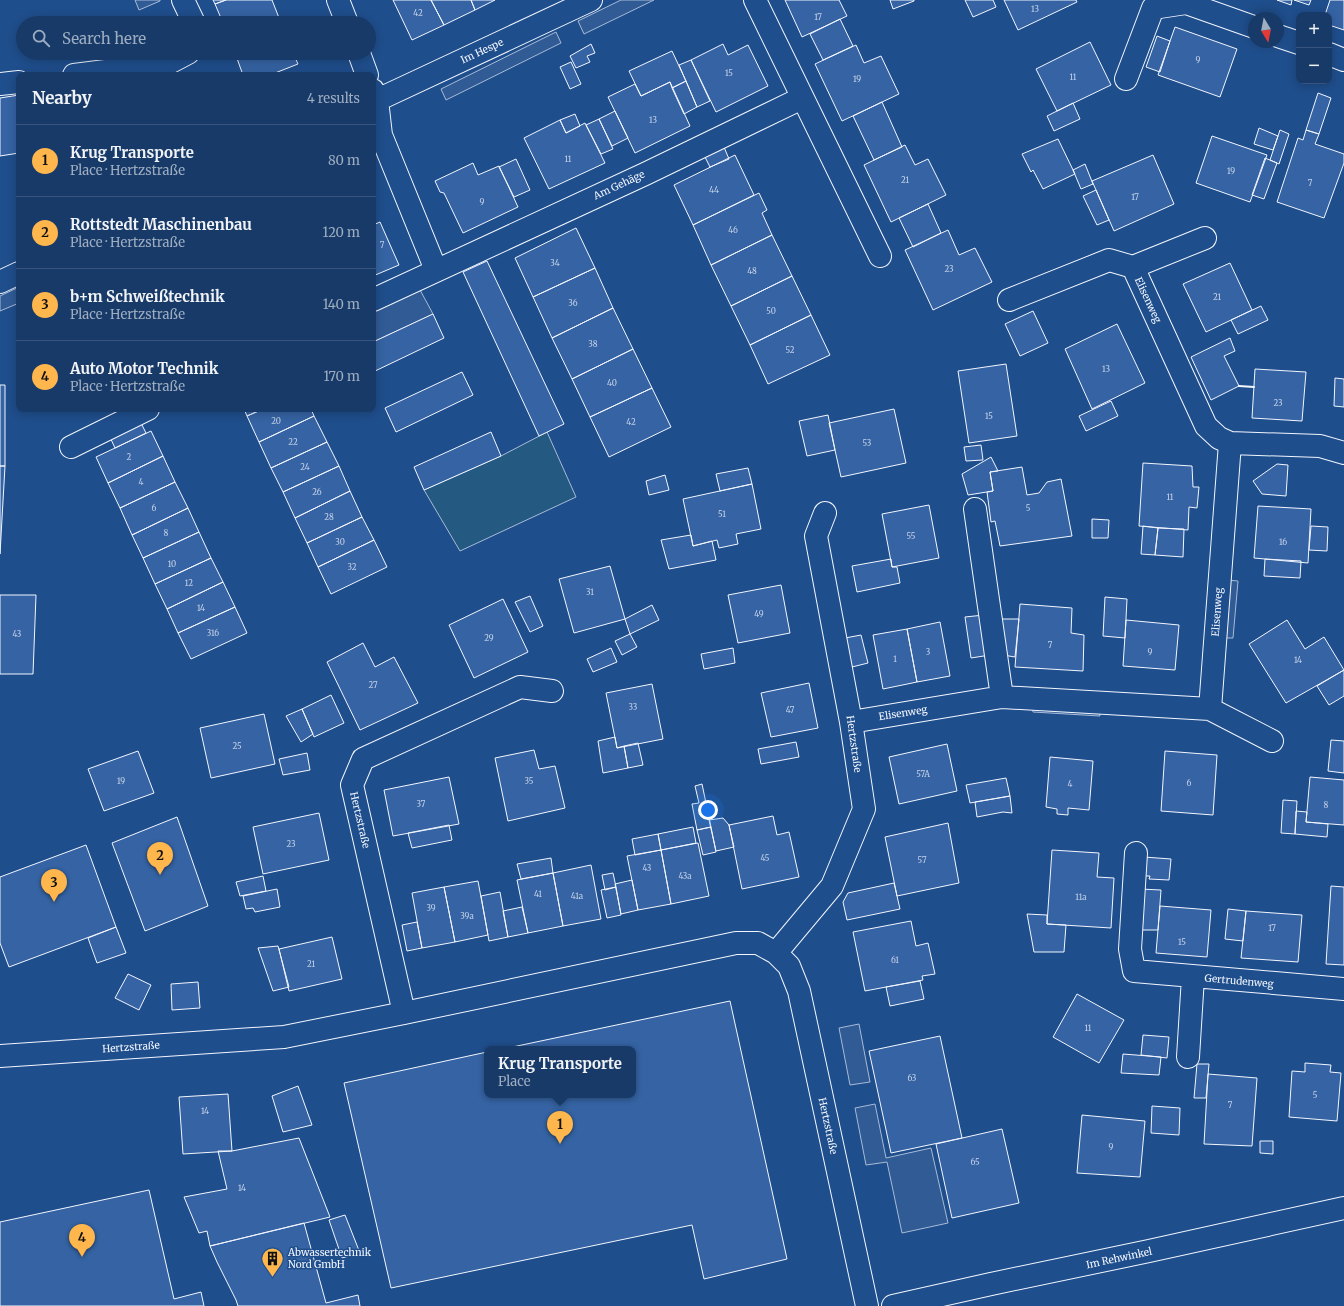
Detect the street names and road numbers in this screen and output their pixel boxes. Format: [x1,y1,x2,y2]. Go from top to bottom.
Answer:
street label: Im Hespe [459,35,505,67]
street label: Am Gehäge [590,167,647,203]
street label: Elisenweg [1132,275,1164,325]
street label: Elisenweg [1209,587,1225,637]
street label: Elisenweg [878,703,928,723]
street label: Hertzstraße [844,715,864,773]
street label: Hertzstraße [347,791,373,849]
street label: Gertrudenweg [1204,972,1274,990]
street label: Hertzstraße [102,1039,160,1055]
street label: Hertzstraße [816,1097,840,1155]
street label: Im Rehwinkel [1085,1245,1153,1271]

